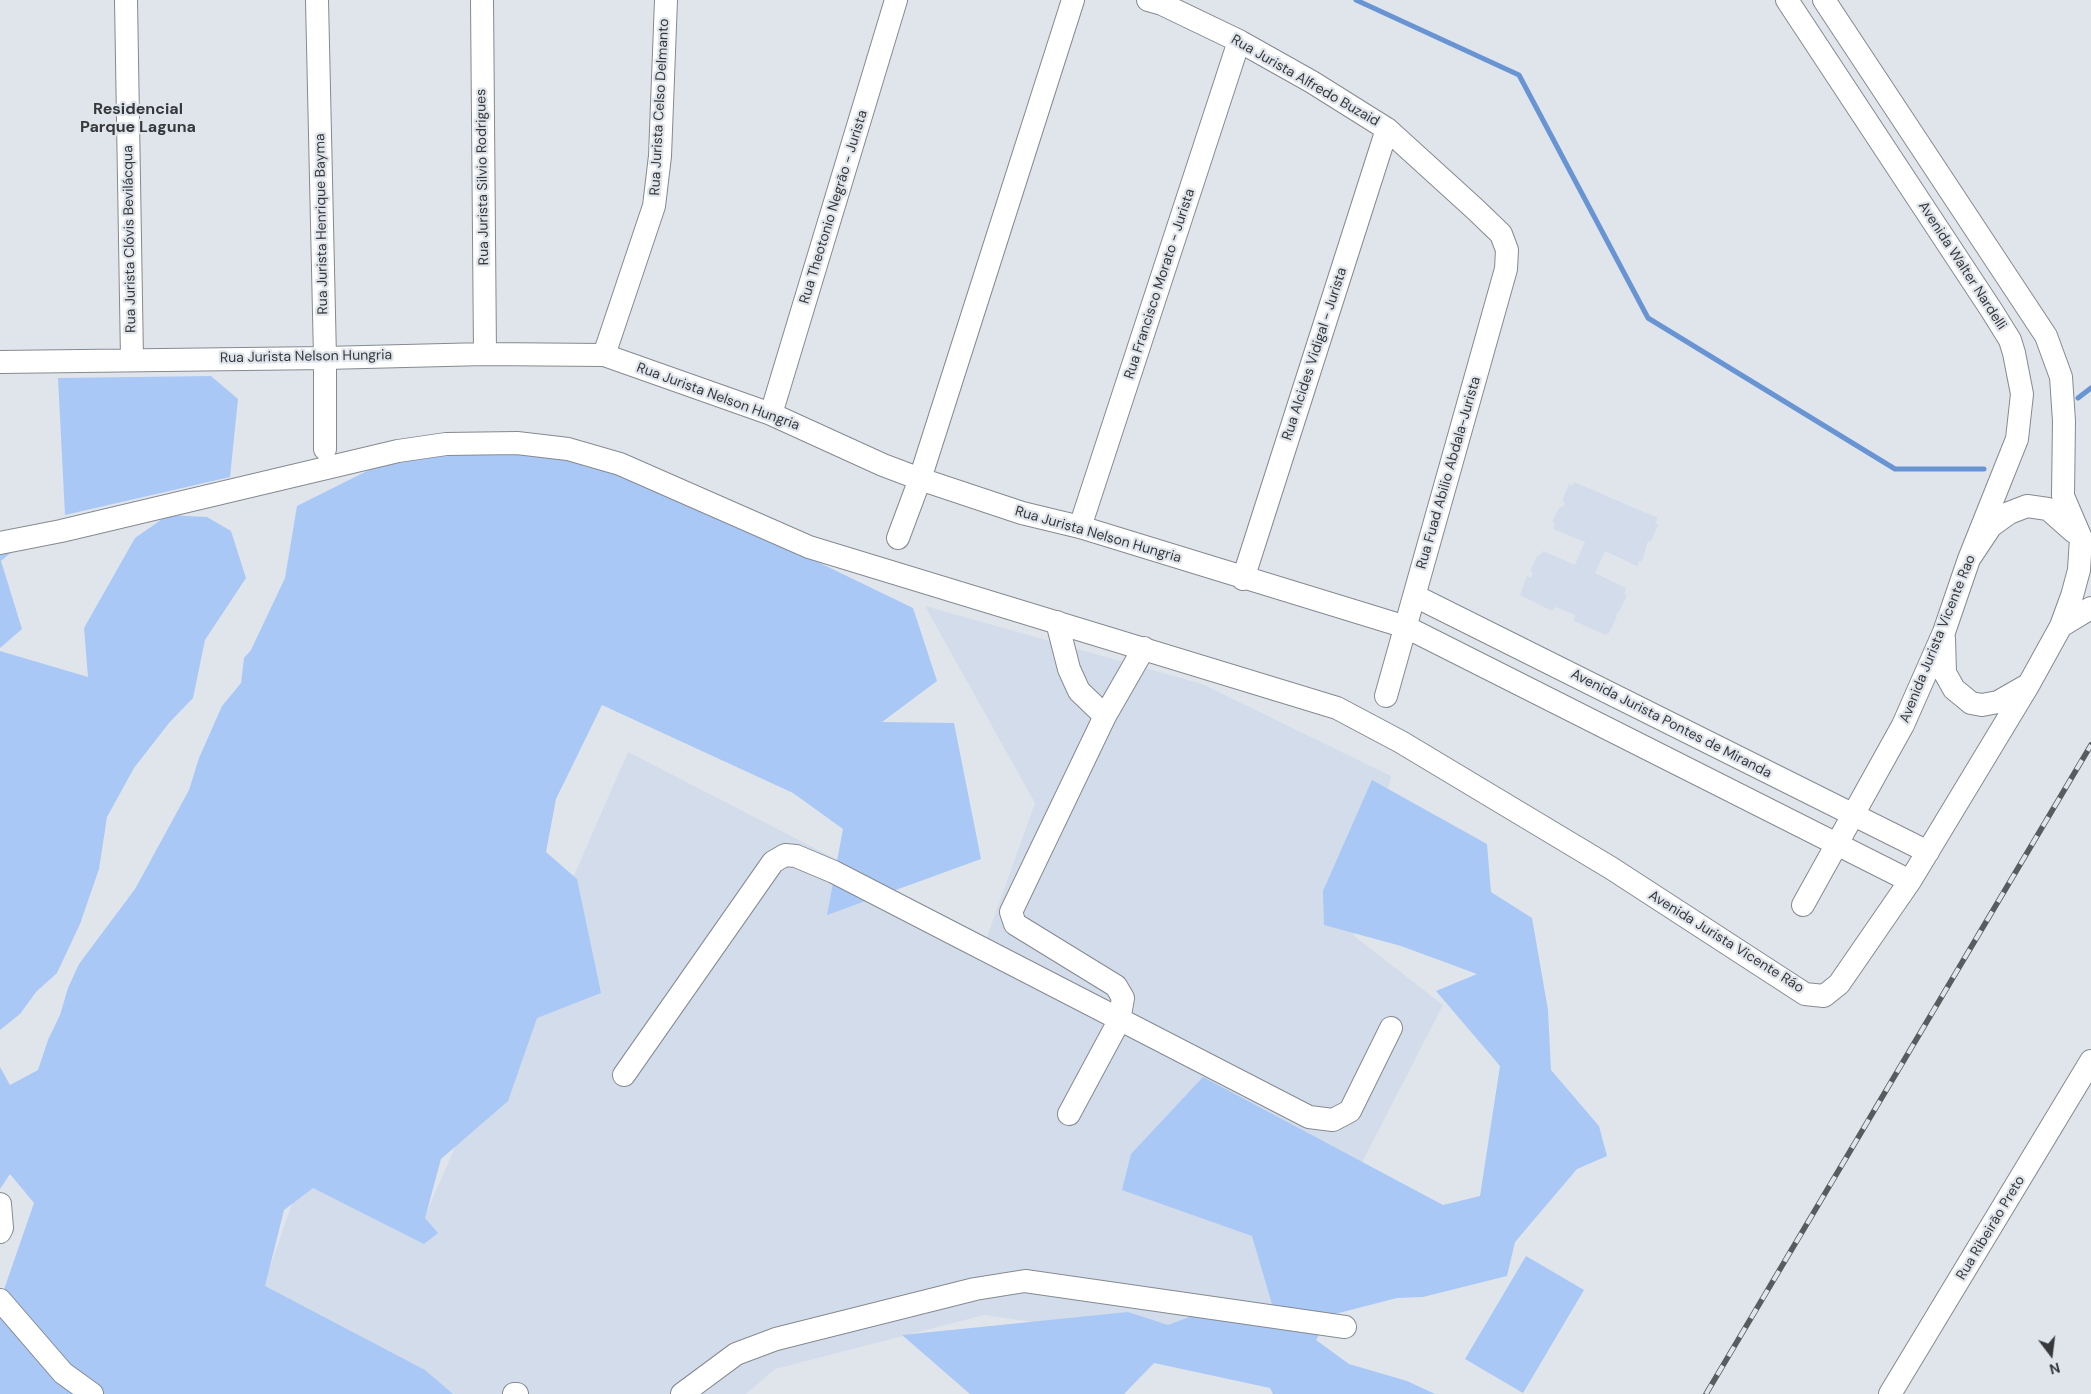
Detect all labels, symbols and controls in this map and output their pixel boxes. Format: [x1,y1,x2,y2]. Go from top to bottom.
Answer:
street label: Rua Jurista Celso Delmanto [647,18,673,196]
street label: Rua Jurista Alfredo Buzaid [1228,32,1382,130]
street label: Rua Jurista Silvio Rodrigues [473,89,493,265]
district label: Residencial Parque Laguna [80,100,196,138]
street label: Rua Theotonio Negrão - Jurista [797,108,871,306]
street label: Rua Jurista Henrique Bayma [312,133,332,315]
street label: Rua Jurista Clóvis Bevilácqua [120,145,140,333]
street label: Rua Francisco Morato - Jurista [1121,187,1199,381]
street label: Avenida Walter Nardelli [1914,199,2010,333]
street label: Rua Alcides Vidigal - Jurista [1279,265,1351,443]
street label: Rua Jurista Nelson Hungria [220,347,392,367]
street label: Rua Jurista Nelson Hungria [634,360,802,434]
street label: Rua Fuad Abilio Abdala-Jurista [1413,375,1485,571]
street label: Rua Jurista Nelson Hungria [1013,503,1183,567]
street label: Avenida Jurista Vicente Rao [1897,552,1979,726]
street label: Avenida Jurista Pontes de Miranda [1568,666,1774,782]
street label: Avenida Jurista Vicente Ráo [1645,887,1807,997]
street label: Rua Ribeirão Preto [1953,1173,2029,1283]
north arrow [2026,1329,2076,1379]
text: N [2048,1358,2062,1379]

